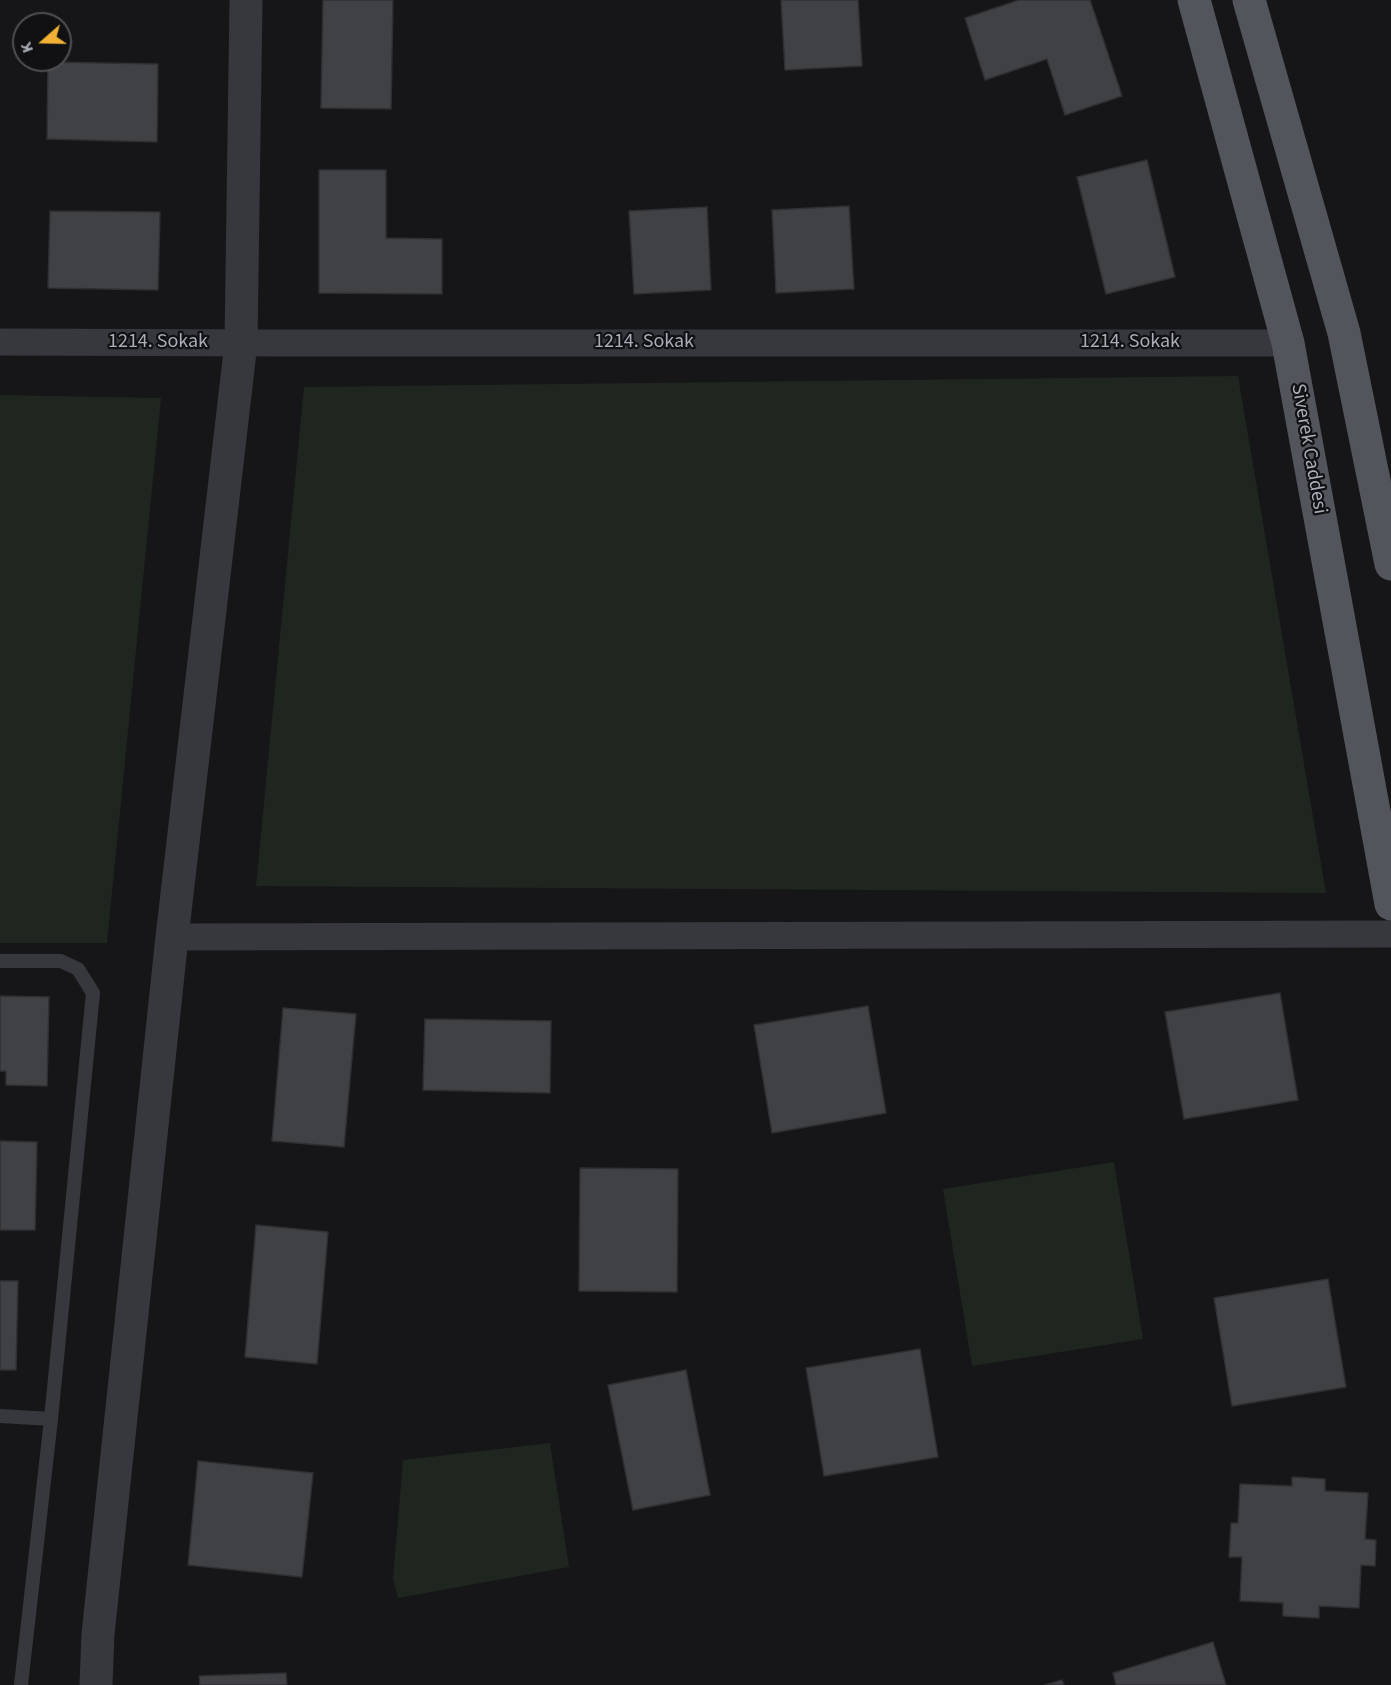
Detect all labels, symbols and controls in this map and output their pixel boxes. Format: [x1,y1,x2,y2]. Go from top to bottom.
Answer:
north arrow [12,12,72,72]
text: K [15,39,39,56]
street label: 1214. Sokak [108,331,208,355]
street label: 1214. Sokak [594,331,694,355]
street label: 1214. Sokak [1080,331,1180,355]
street label: Siverek Caddesi [1285,382,1331,516]

